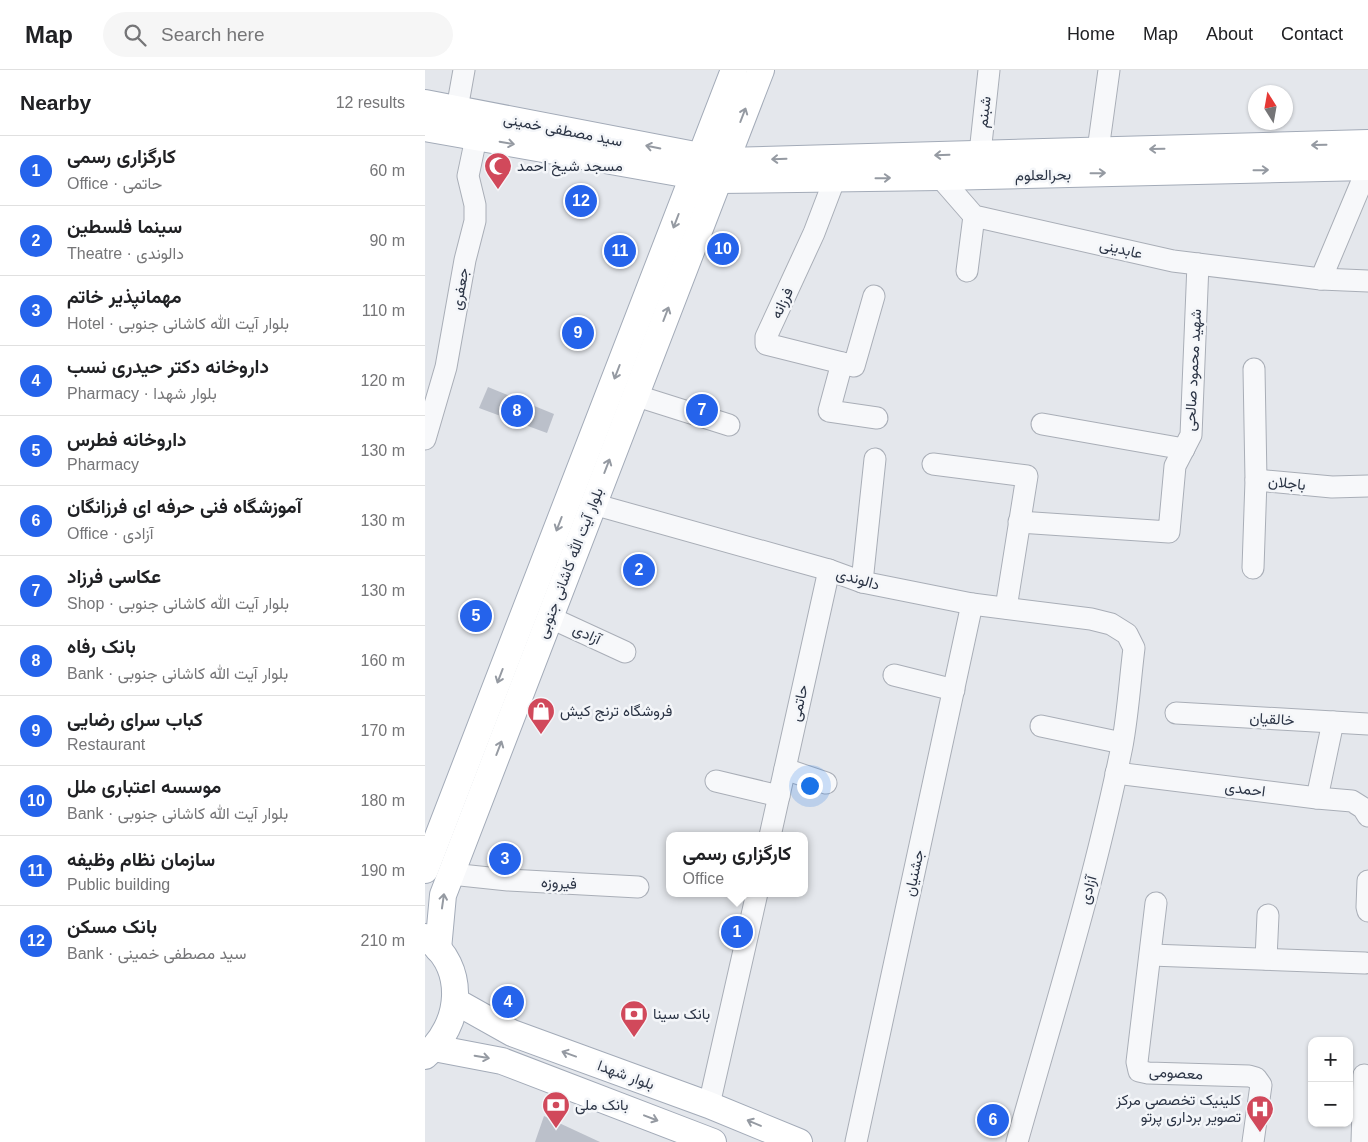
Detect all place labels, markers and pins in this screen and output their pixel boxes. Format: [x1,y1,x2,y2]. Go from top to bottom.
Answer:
mosque icon: مسجد شیخ احمد [483,151,513,190]
place label: مسجد شیخ احمد [517,157,623,177]
pin: 12 [565,182,597,220]
pin: 10 [707,230,739,268]
pin: 11 [604,232,636,270]
pin: 9 [562,314,594,352]
pin: 7 [686,391,718,429]
pin: 8 [501,392,533,430]
pin: 2 [623,551,655,589]
pin: 5 [460,597,492,635]
shop icon: فروشگاه ترنج کیش [526,696,556,735]
place label: فروشگاه ترنج کیش [560,702,673,722]
pin: 3 [489,840,521,878]
pin: 1 [721,913,753,951]
pin: 4 [492,983,524,1021]
bank icon: بانک سینا [619,999,649,1038]
place label: بانک سینا [653,1005,710,1023]
bank icon: بانک ملی [541,1090,571,1129]
place label: کلینیک تخصصی مرکز تصویر برداری پرتو [1115,1091,1241,1127]
hospital icon: کلینیک تخصصی مرکز تصویر برداری پرتو [1245,1094,1275,1133]
place label: بانک ملی [575,1096,628,1115]
pin: 6 [977,1101,1009,1139]

